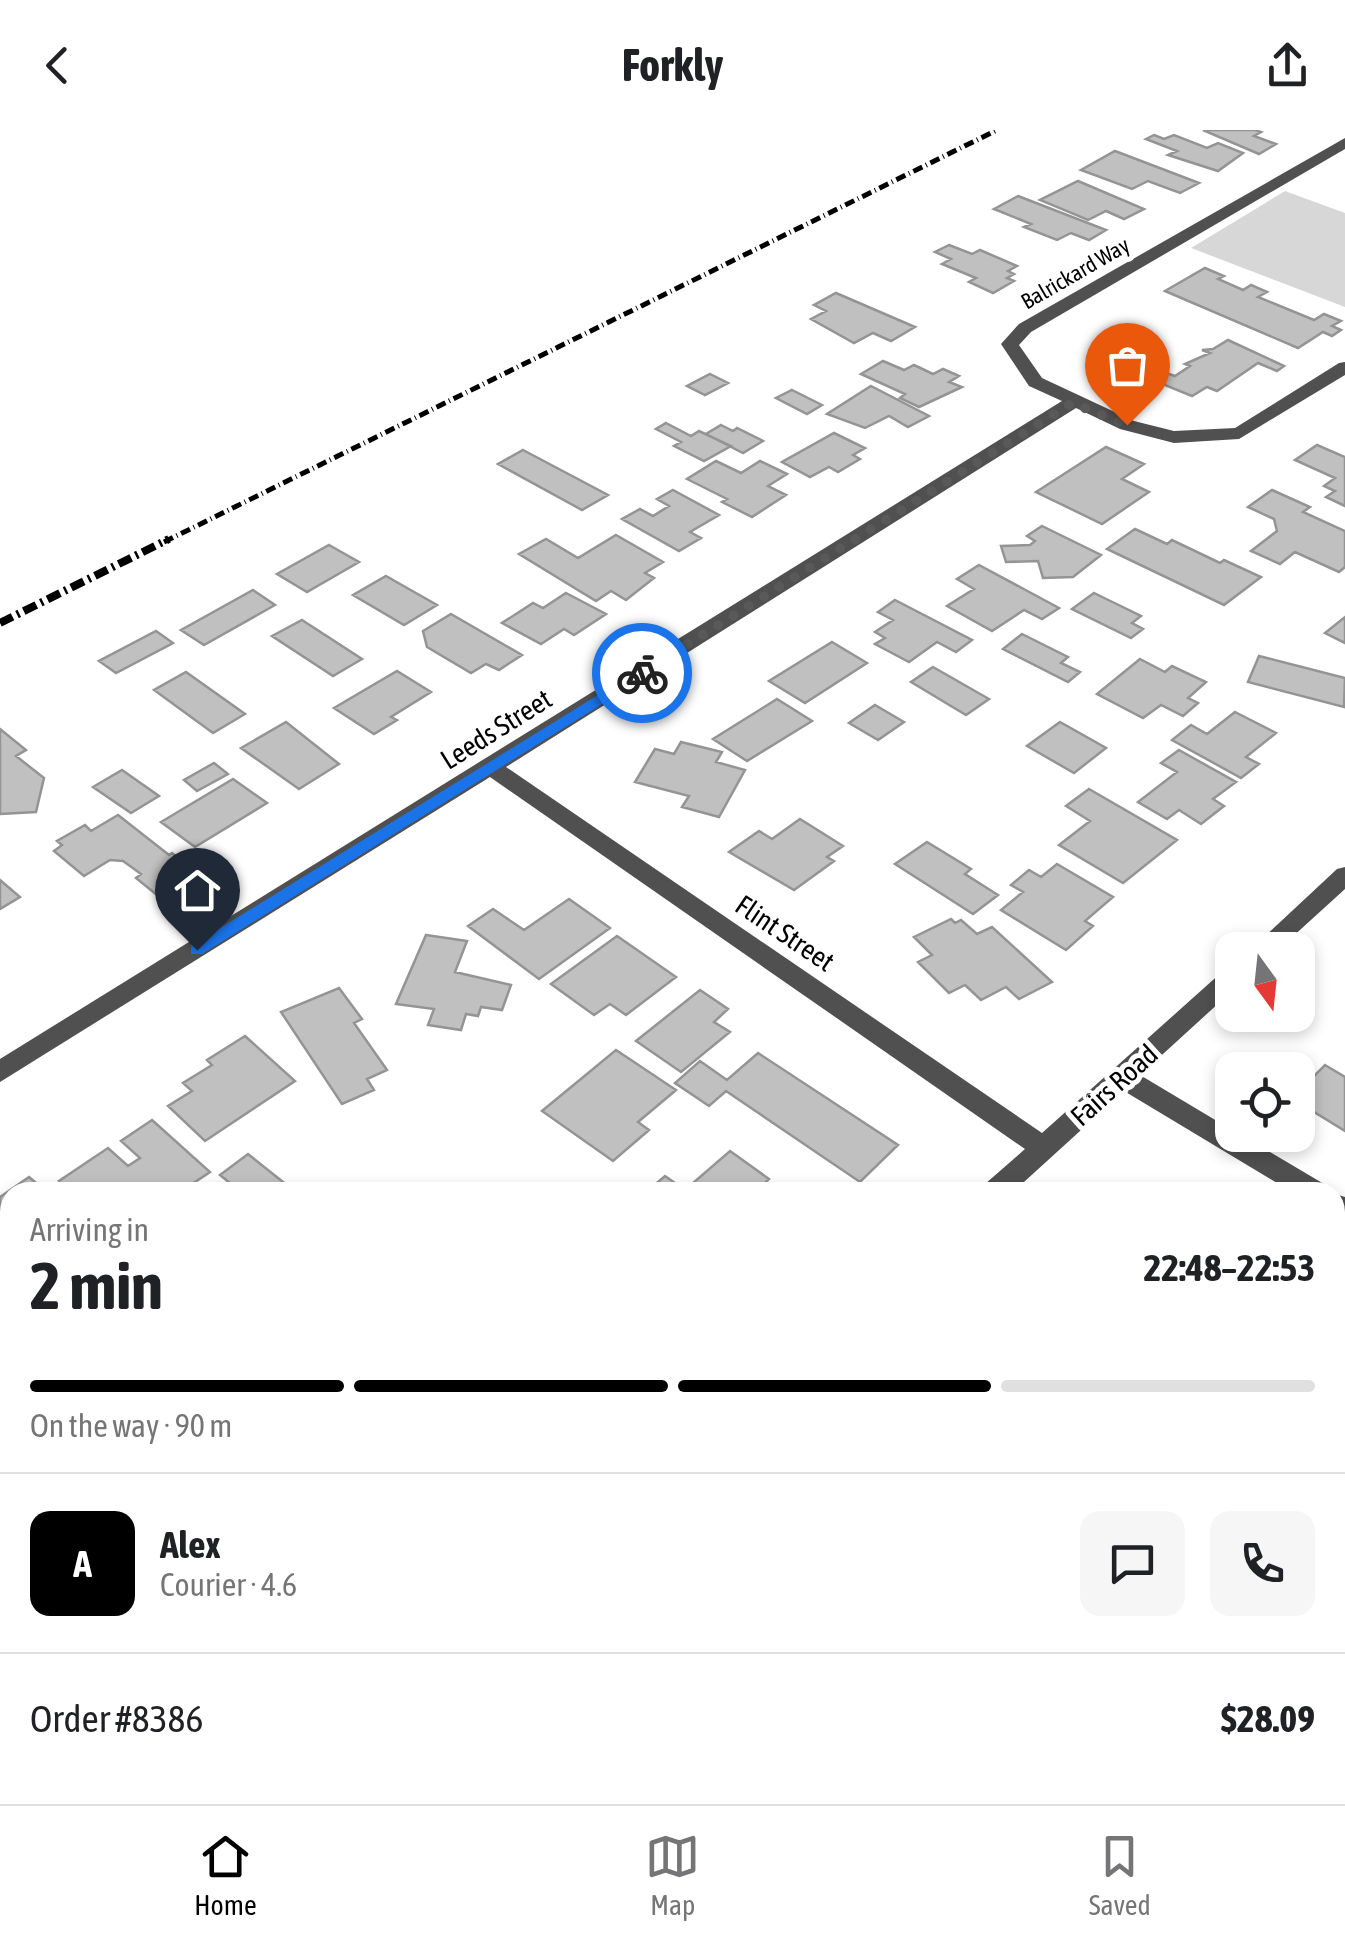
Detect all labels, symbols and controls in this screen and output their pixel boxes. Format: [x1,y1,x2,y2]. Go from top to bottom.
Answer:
icon: back [30,38,85,93]
icon: share [1260,38,1315,93]
text: Forkly [622,39,723,91]
street label: Balrickard Way [1016,232,1134,314]
pin [1085,323,1170,426]
icon: bag [1100,338,1155,393]
courier [592,623,692,723]
icon: bike [615,646,670,701]
street label: Leeds Street [435,682,557,776]
pin [155,848,240,951]
icon: home [170,863,225,918]
street label: Flint Street [730,888,840,978]
north arrow [1215,932,1315,1032]
map controls [1215,932,1315,1152]
street label: Fairs Road [1064,1038,1164,1132]
button: locate [1215,1052,1315,1152]
text: Arriving in [30,1211,149,1248]
text: 22:48–22:53 [1143,1246,1315,1289]
text: 2 min [30,1248,163,1323]
text: On the way · 90 m [30,1407,232,1444]
button: chat [1080,1511,1185,1616]
button: phone [1210,1511,1315,1616]
text: Alex [160,1523,221,1566]
text: A [73,1542,92,1585]
text: Courier · 4.6 [160,1566,297,1603]
text: Order #8386 [30,1697,203,1740]
text: $28.09 [1221,1697,1315,1740]
tab: Home [194,1829,257,1921]
tab: Map [645,1829,700,1921]
tab: Saved [1089,1829,1151,1921]

